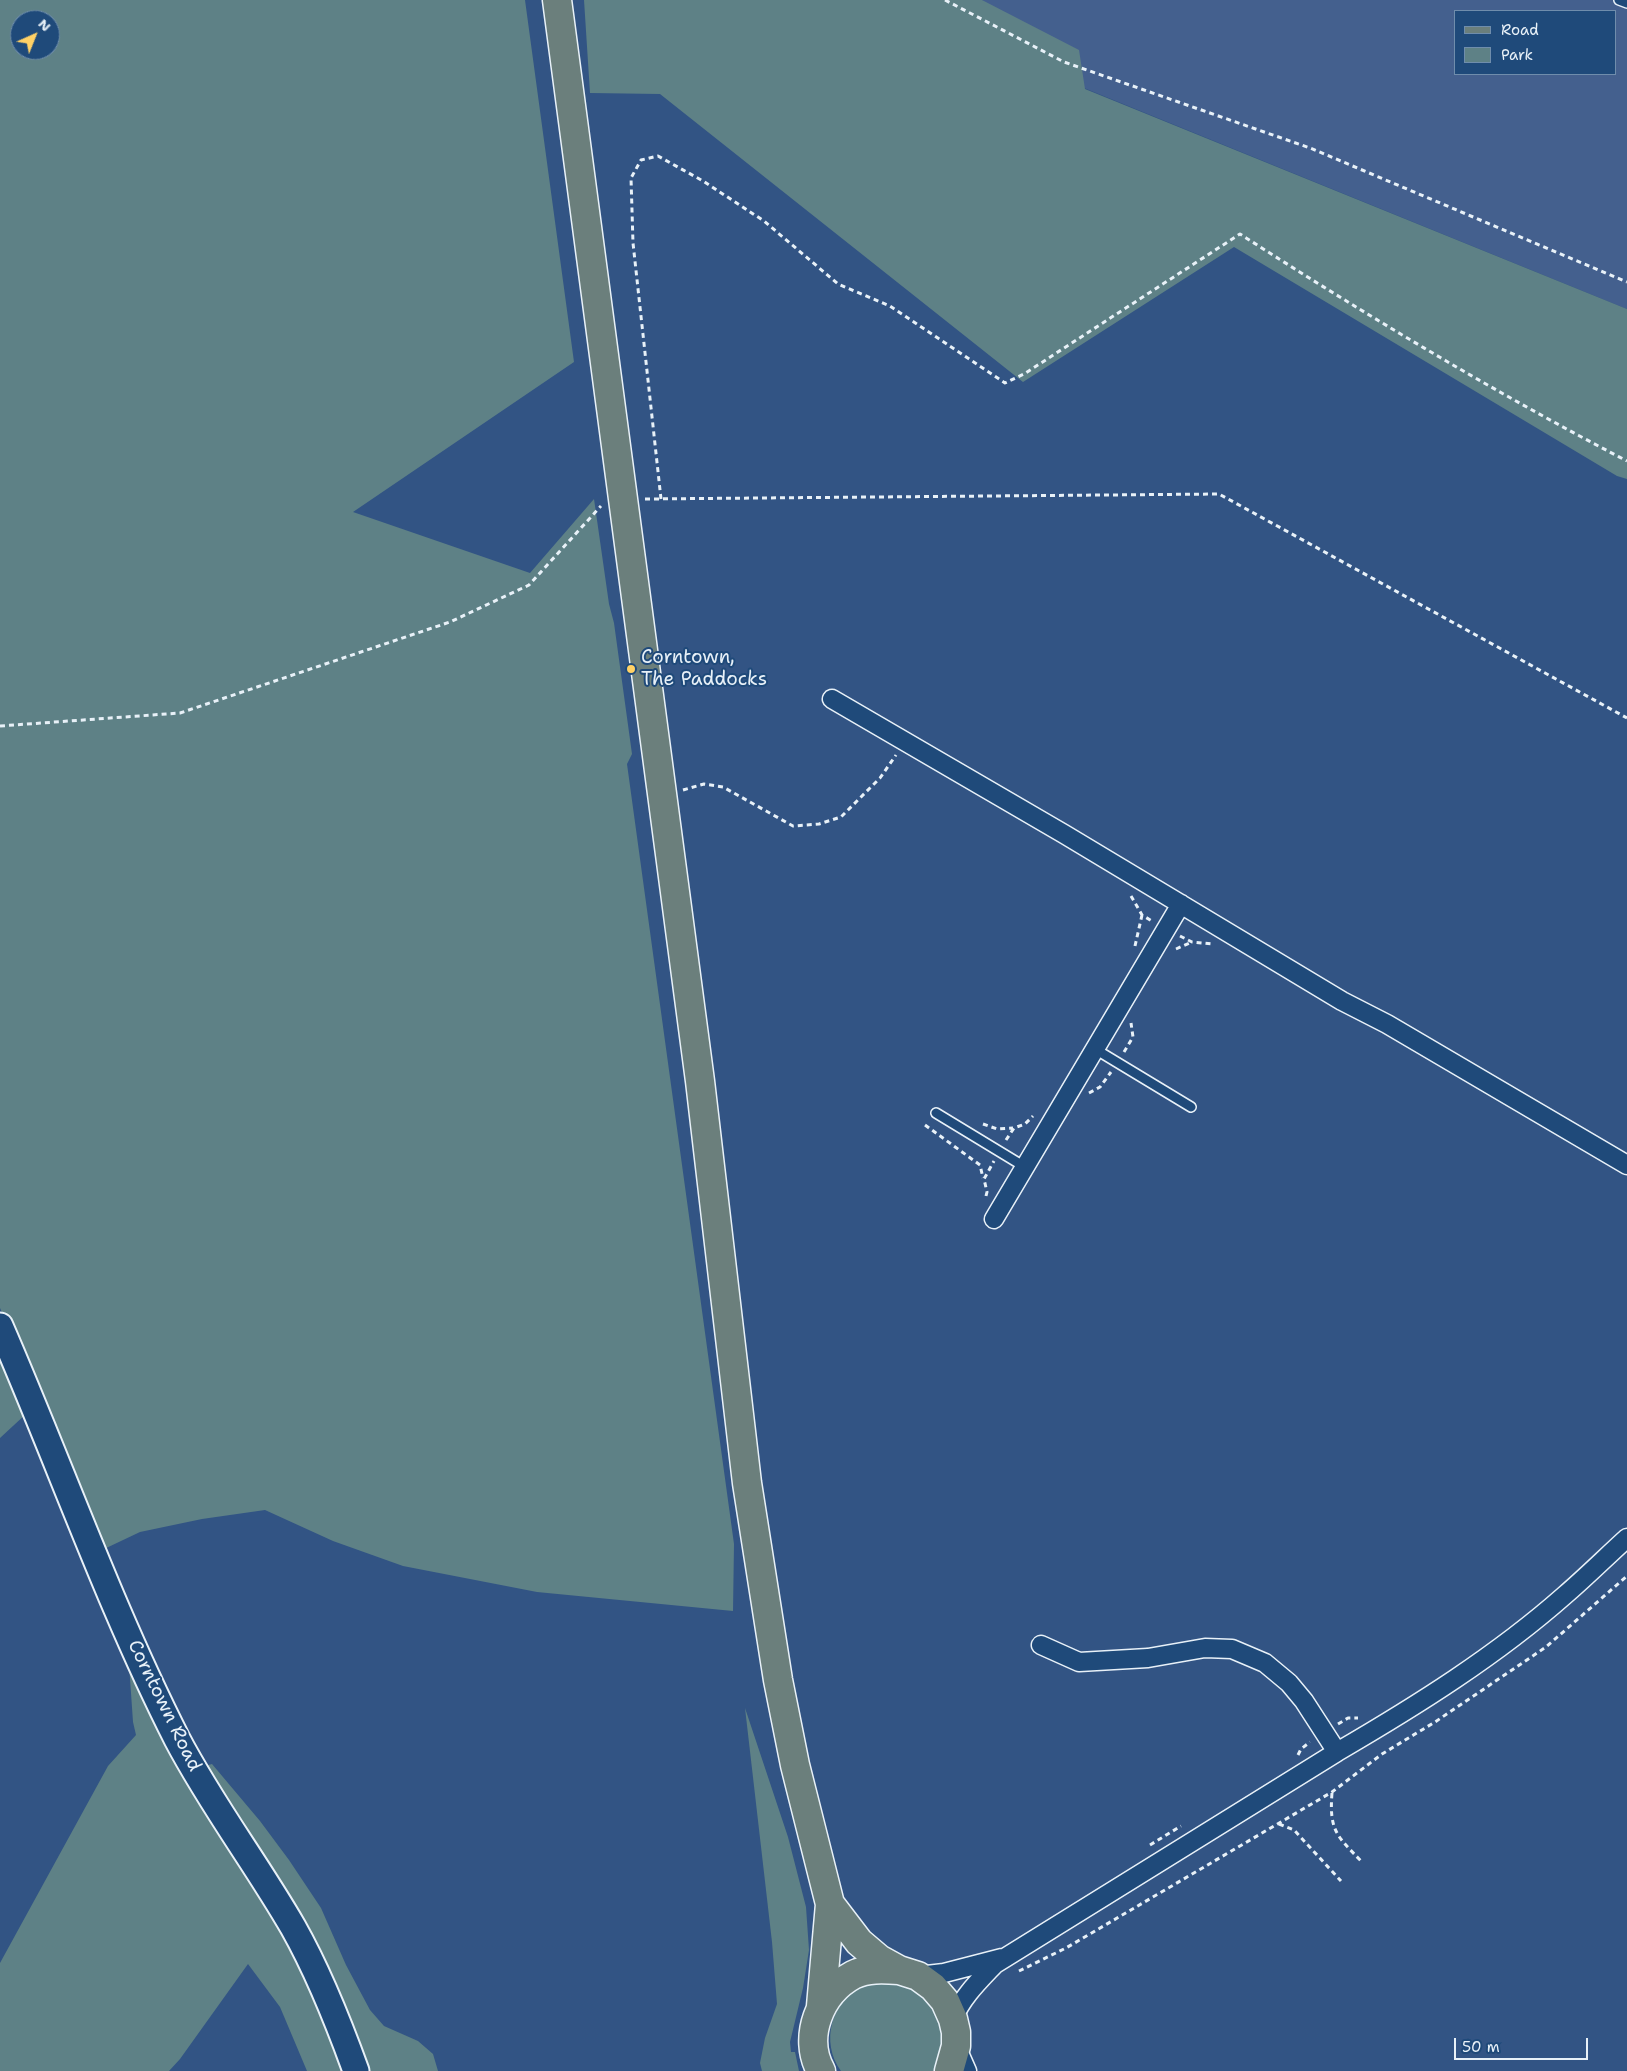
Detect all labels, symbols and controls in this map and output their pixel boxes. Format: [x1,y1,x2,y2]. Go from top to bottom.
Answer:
north arrow [10,10,60,60]
legend [1454,10,1617,75]
text: N [34,15,55,35]
text: Road [1501,20,1539,40]
text: Park [1501,45,1533,65]
place label: Corntown, The Paddocks [641,647,767,691]
marker: Corntown, The Paddocks [625,663,637,675]
street label: Corntown Road [122,1637,206,1775]
scale bar [1457,2028,1591,2060]
text: 50 m [1462,2037,1500,2057]

